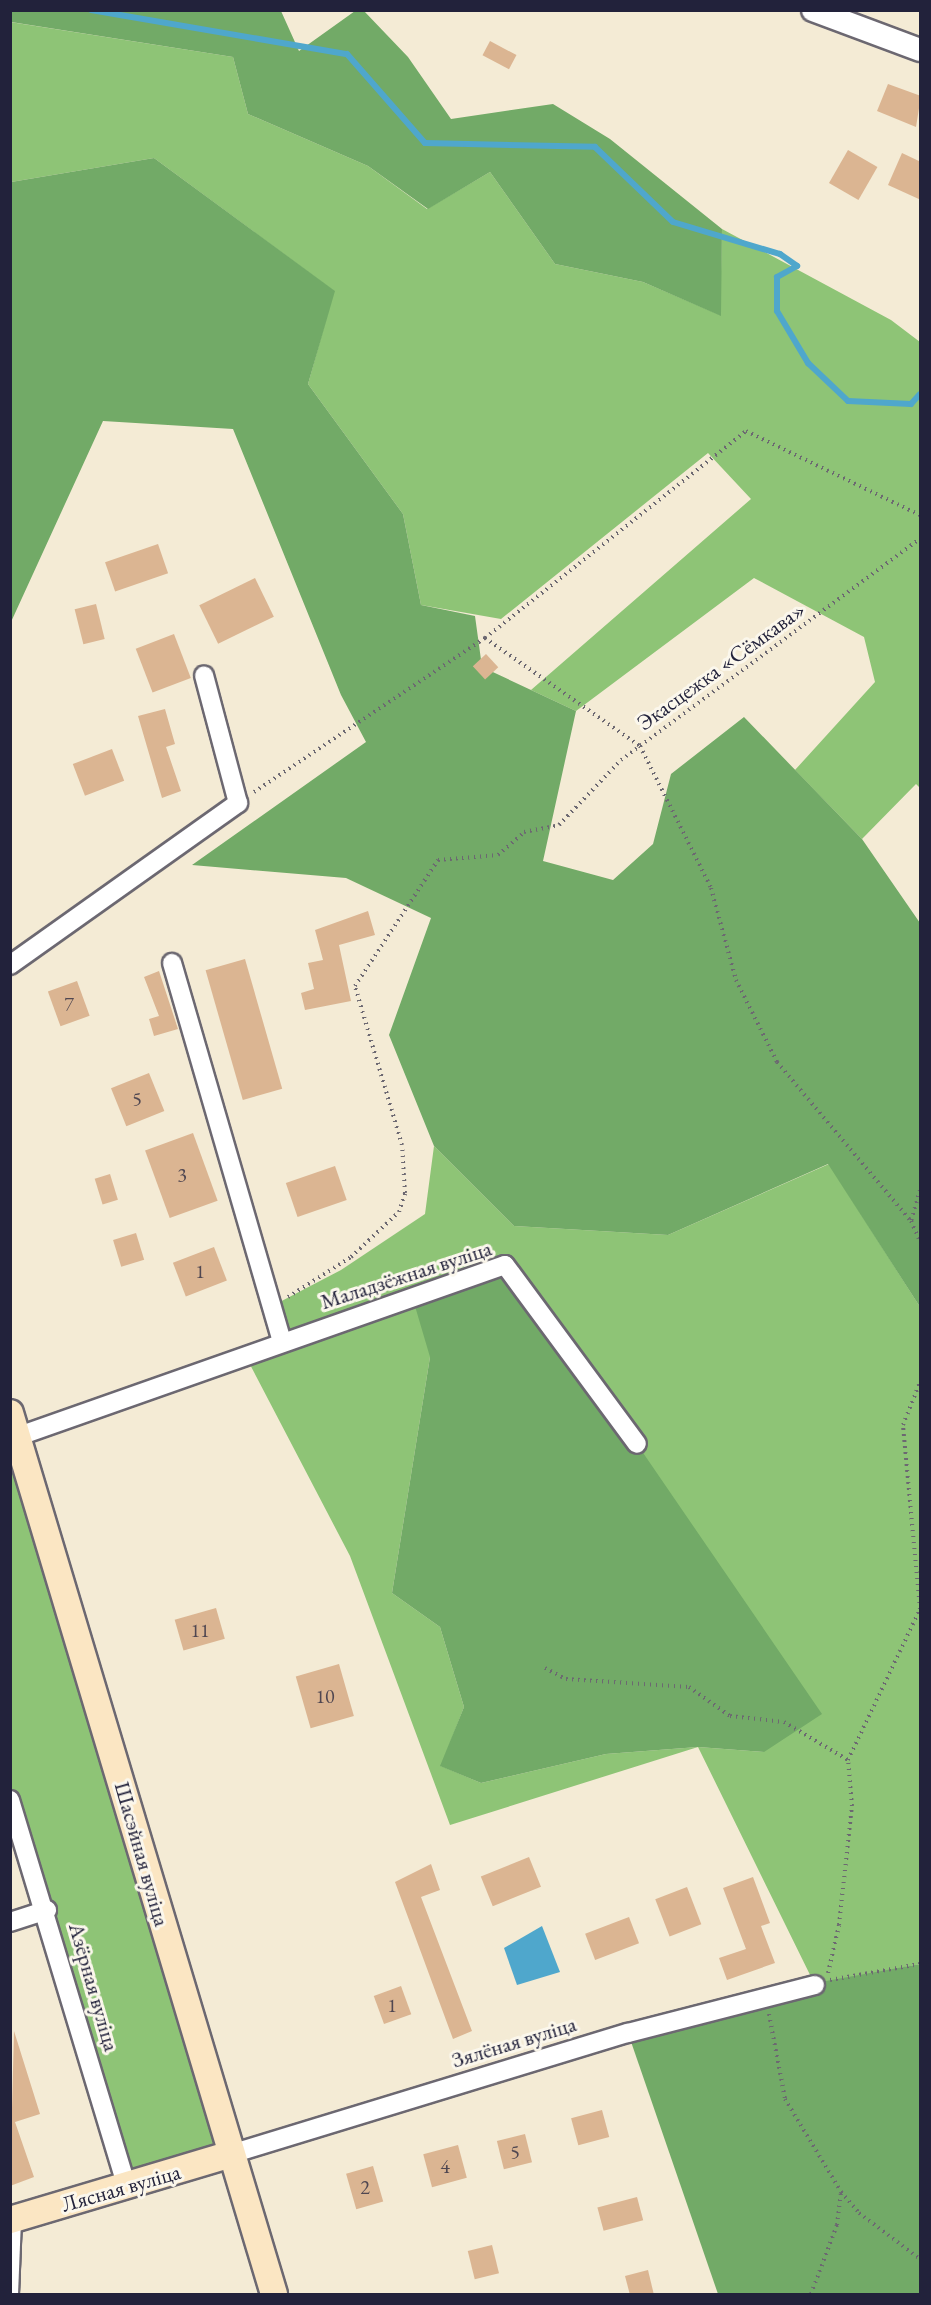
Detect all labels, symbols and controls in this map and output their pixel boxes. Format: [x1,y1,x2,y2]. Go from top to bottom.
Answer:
street label: Экасцежка «Сёмкава» [632,596,810,736]
house number: 7 [64,992,74,1016]
house number: 5 [132,1087,142,1111]
house number: 3 [177,1163,187,1187]
street label: Маладзёжная вуліца [317,1235,495,1315]
house number: 1 [195,1259,205,1283]
house number: 11 [190,1618,210,1642]
house number: 10 [315,1684,335,1708]
street label: Шасэйная вуліца [109,1779,175,1929]
street label: Азёрная вуліца [63,1920,125,2054]
house number: 1 [387,1993,397,2017]
street label: Зялёная вуліца [449,2011,579,2073]
house number: 5 [510,2140,520,2164]
house number: 4 [440,2154,450,2178]
street label: Лясная вуліца [58,2158,184,2218]
house number: 2 [360,2175,370,2199]

